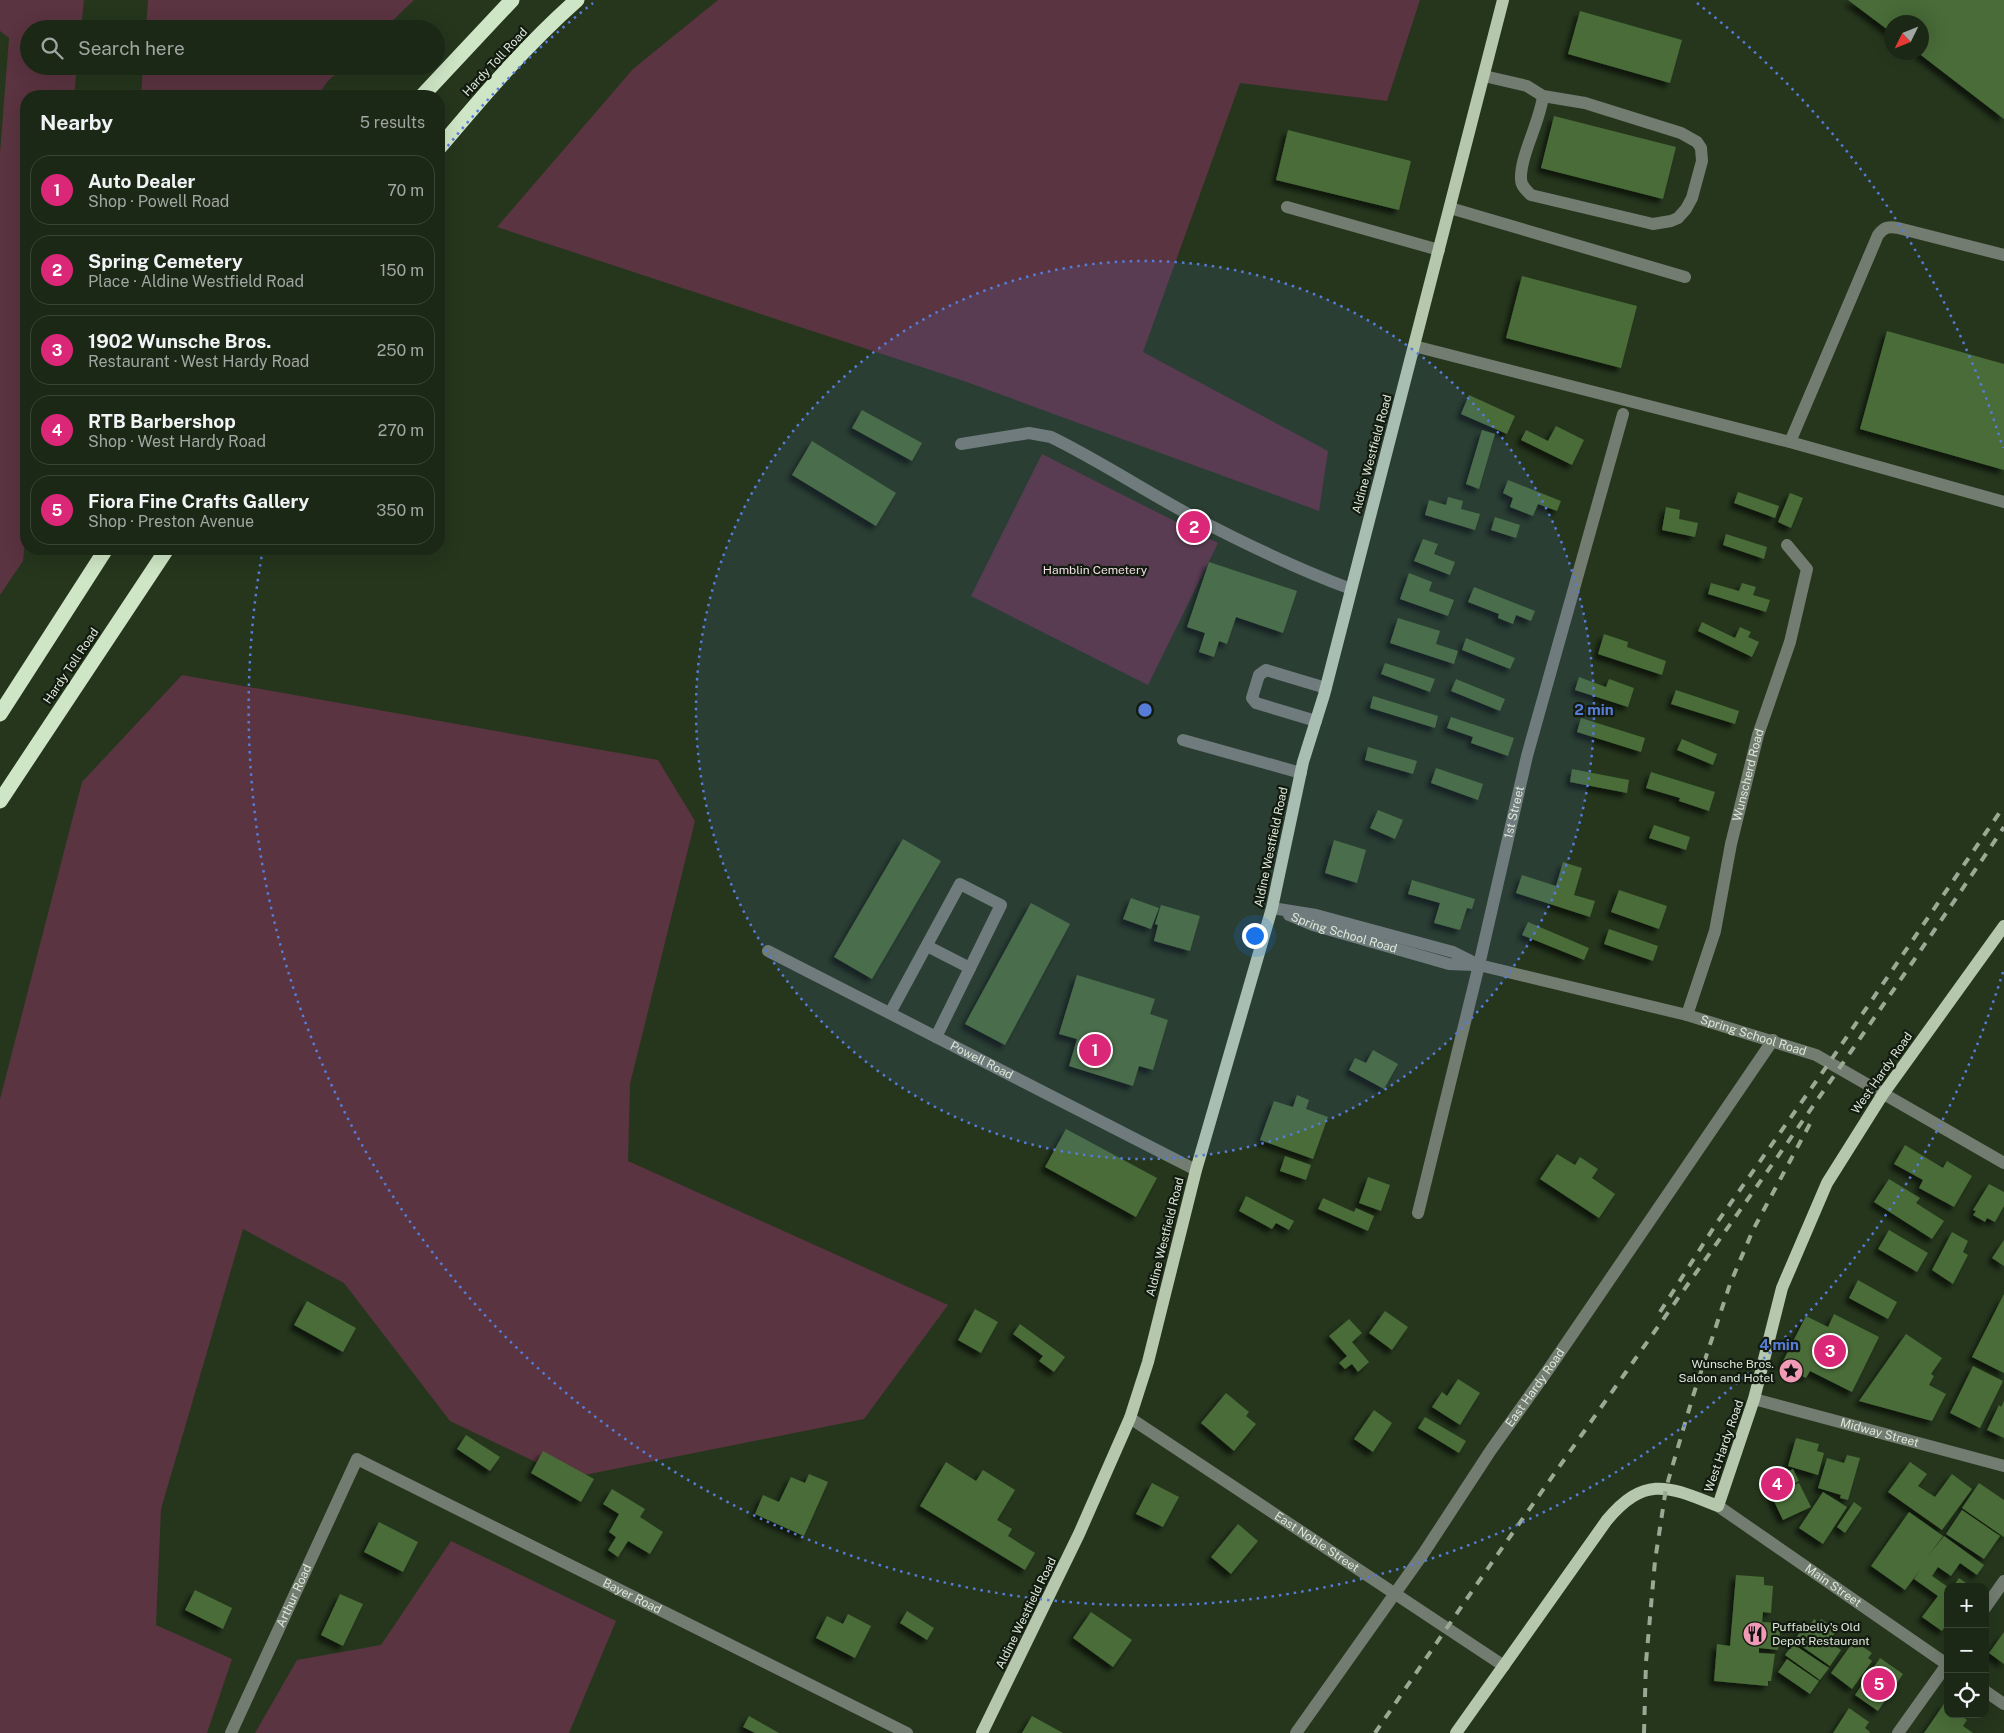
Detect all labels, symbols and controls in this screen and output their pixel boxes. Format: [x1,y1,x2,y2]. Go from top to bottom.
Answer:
north arrow [1884,15,1929,60]
search box [20,20,445,75]
street label: Hardy Toll Road [460,25,530,99]
icon: search [38,34,66,62]
text: Search here [78,37,185,59]
text: Nearby [40,110,113,135]
text: 5 results [360,113,425,132]
text: Auto Dealer [88,170,195,192]
text: 1 [54,181,60,200]
text: 70 m [387,181,424,200]
text: Shop · Powell Road [88,192,229,211]
text: Spring Cemetery [88,250,243,272]
text: 2 [52,261,62,280]
text: 150 m [380,261,424,280]
text: Place · Aldine Westfield Road [88,272,304,291]
text: 1902 Wunsche Bros. [88,330,271,352]
text: 3 [52,341,62,360]
text: 250 m [377,341,424,360]
text: Restaurant · West Hardy Road [88,352,309,371]
street label: Aldine Westfield Road [1349,393,1395,515]
text: RTB Barbershop [88,410,236,432]
text: 4 [52,421,62,440]
text: 270 m [378,421,424,440]
text: Shop · West Hardy Road [88,432,266,451]
text: Fiora Fine Crafts Gallery [88,490,309,512]
text: 5 [52,501,62,520]
text: 350 m [376,501,424,520]
pin: 2 [1178,508,1210,546]
text: Shop · Preston Avenue [88,512,254,531]
park label: Hamblin Cemetery [1043,563,1148,577]
street label: Hardy Toll Road [40,625,102,707]
centre of rings [1136,701,1154,719]
text: 2 min [1574,701,1614,718]
street label: Wunscherd Road [1730,727,1767,823]
street label: 1st Street [1501,784,1527,840]
street label: Aldine Westfield Road [1251,786,1291,908]
street label: Spring School Road [1289,910,1399,956]
your location [1242,923,1268,949]
street label: Spring School Road [1699,1013,1808,1059]
street label: West Hardy Road [1849,1029,1915,1117]
pin: 1 [1079,1031,1111,1069]
street label: Powell Road [948,1038,1015,1082]
street label: Aldine Westfield Road [1143,1176,1187,1298]
pin: 3 [1814,1332,1846,1370]
text: 4 min [1759,1336,1799,1353]
street label: East Hardy Road [1503,1346,1568,1430]
place label: Wunsche Bros. Saloon and Hotel [1678,1357,1774,1385]
place icon: Wunsche Bros. Saloon and Hotel [1778,1358,1804,1384]
street label: West Hardy Road [1702,1398,1746,1494]
street label: Midway Street [1839,1415,1921,1450]
pin: 4 [1761,1465,1793,1503]
street label: East Noble Street [1272,1509,1362,1575]
street label: Aldine Westfield Road [993,1555,1059,1671]
street label: Main Street [1802,1561,1864,1610]
street label: Arthur Road [274,1562,315,1630]
street label: Bayer Road [601,1576,664,1617]
map controls [1944,1583,1989,1718]
button: + [1944,1583,1989,1628]
place label: Puffabelly's Old Depot Restaurant [1772,1620,1870,1648]
restaurant icon: Puffabelly's Old Depot Restaurant [1742,1621,1768,1647]
button: − [1944,1628,1989,1673]
pin: 5 [1863,1665,1895,1703]
button: locate [1944,1673,1989,1718]

